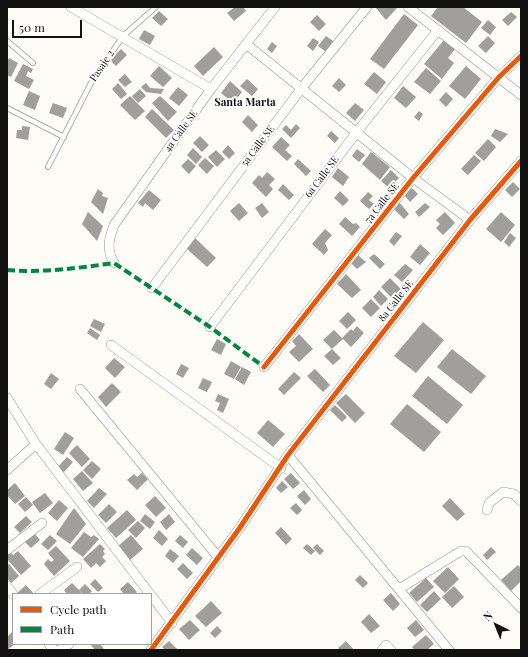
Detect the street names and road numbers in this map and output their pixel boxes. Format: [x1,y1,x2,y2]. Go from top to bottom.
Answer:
street label: Pasaje 2 [87,48,117,84]
street label: 4a Calle SE [162,108,200,154]
street label: 5a Calle SE [239,123,277,169]
street label: 6a Calle SE [302,154,342,200]
street label: 7a Calle SE [362,180,402,226]
street label: 8a Calle SE [376,278,416,324]

